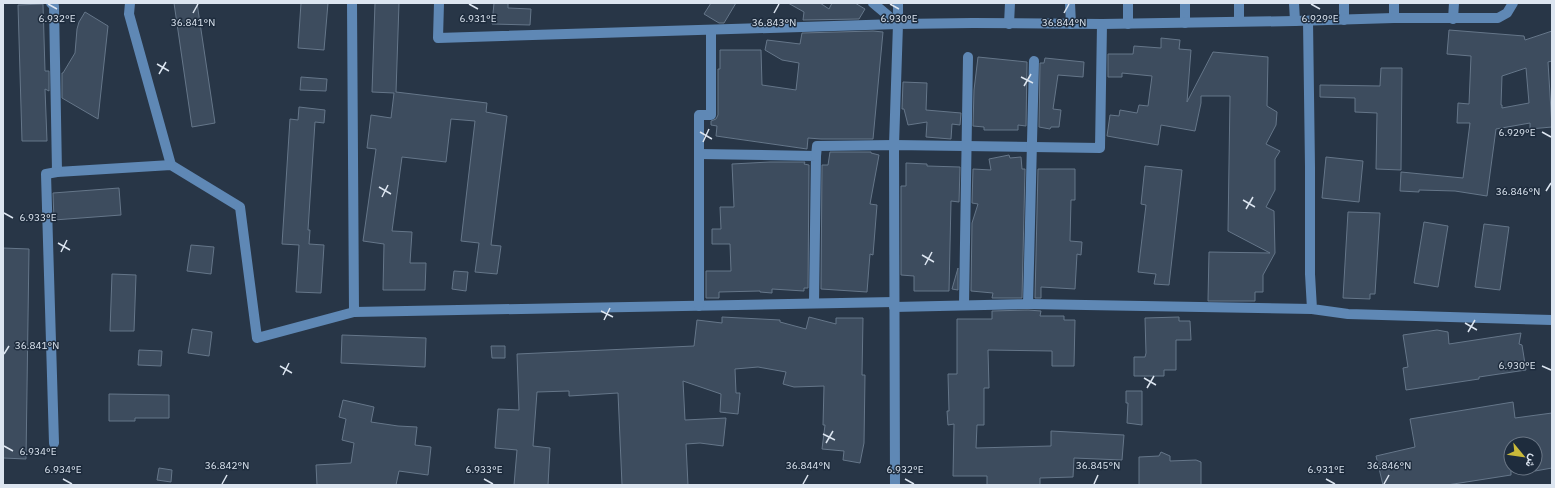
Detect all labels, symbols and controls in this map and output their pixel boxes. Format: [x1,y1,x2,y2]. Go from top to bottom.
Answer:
text: 6.932°E [38,12,76,25]
text: 6.931°E [459,12,497,25]
text: 6.930°E [880,12,918,25]
text: 6.929°E [1301,12,1339,25]
text: 36.841°N [171,16,215,29]
text: 36.843°N [752,16,796,29]
text: 36.844°N [1042,16,1086,29]
text: 6.929°E [1498,126,1536,139]
text: 36.846°N [1496,185,1540,198]
text: 6.933°E [19,211,57,224]
text: 36.841°N [15,339,59,352]
text: 6.930°E [1498,359,1536,372]
north arrow [1503,436,1543,476]
text: 6.934°E [19,445,57,458]
text: ش [1522,452,1541,470]
text: 36.842°N [205,459,249,472]
text: 36.844°N [786,459,830,472]
text: 36.845°N [1076,459,1120,472]
text: 36.846°N [1367,459,1411,472]
text: 6.934°E [44,463,82,476]
text: 6.933°E [465,463,503,476]
text: 6.932°E [886,463,924,476]
text: 6.931°E [1307,463,1345,476]

